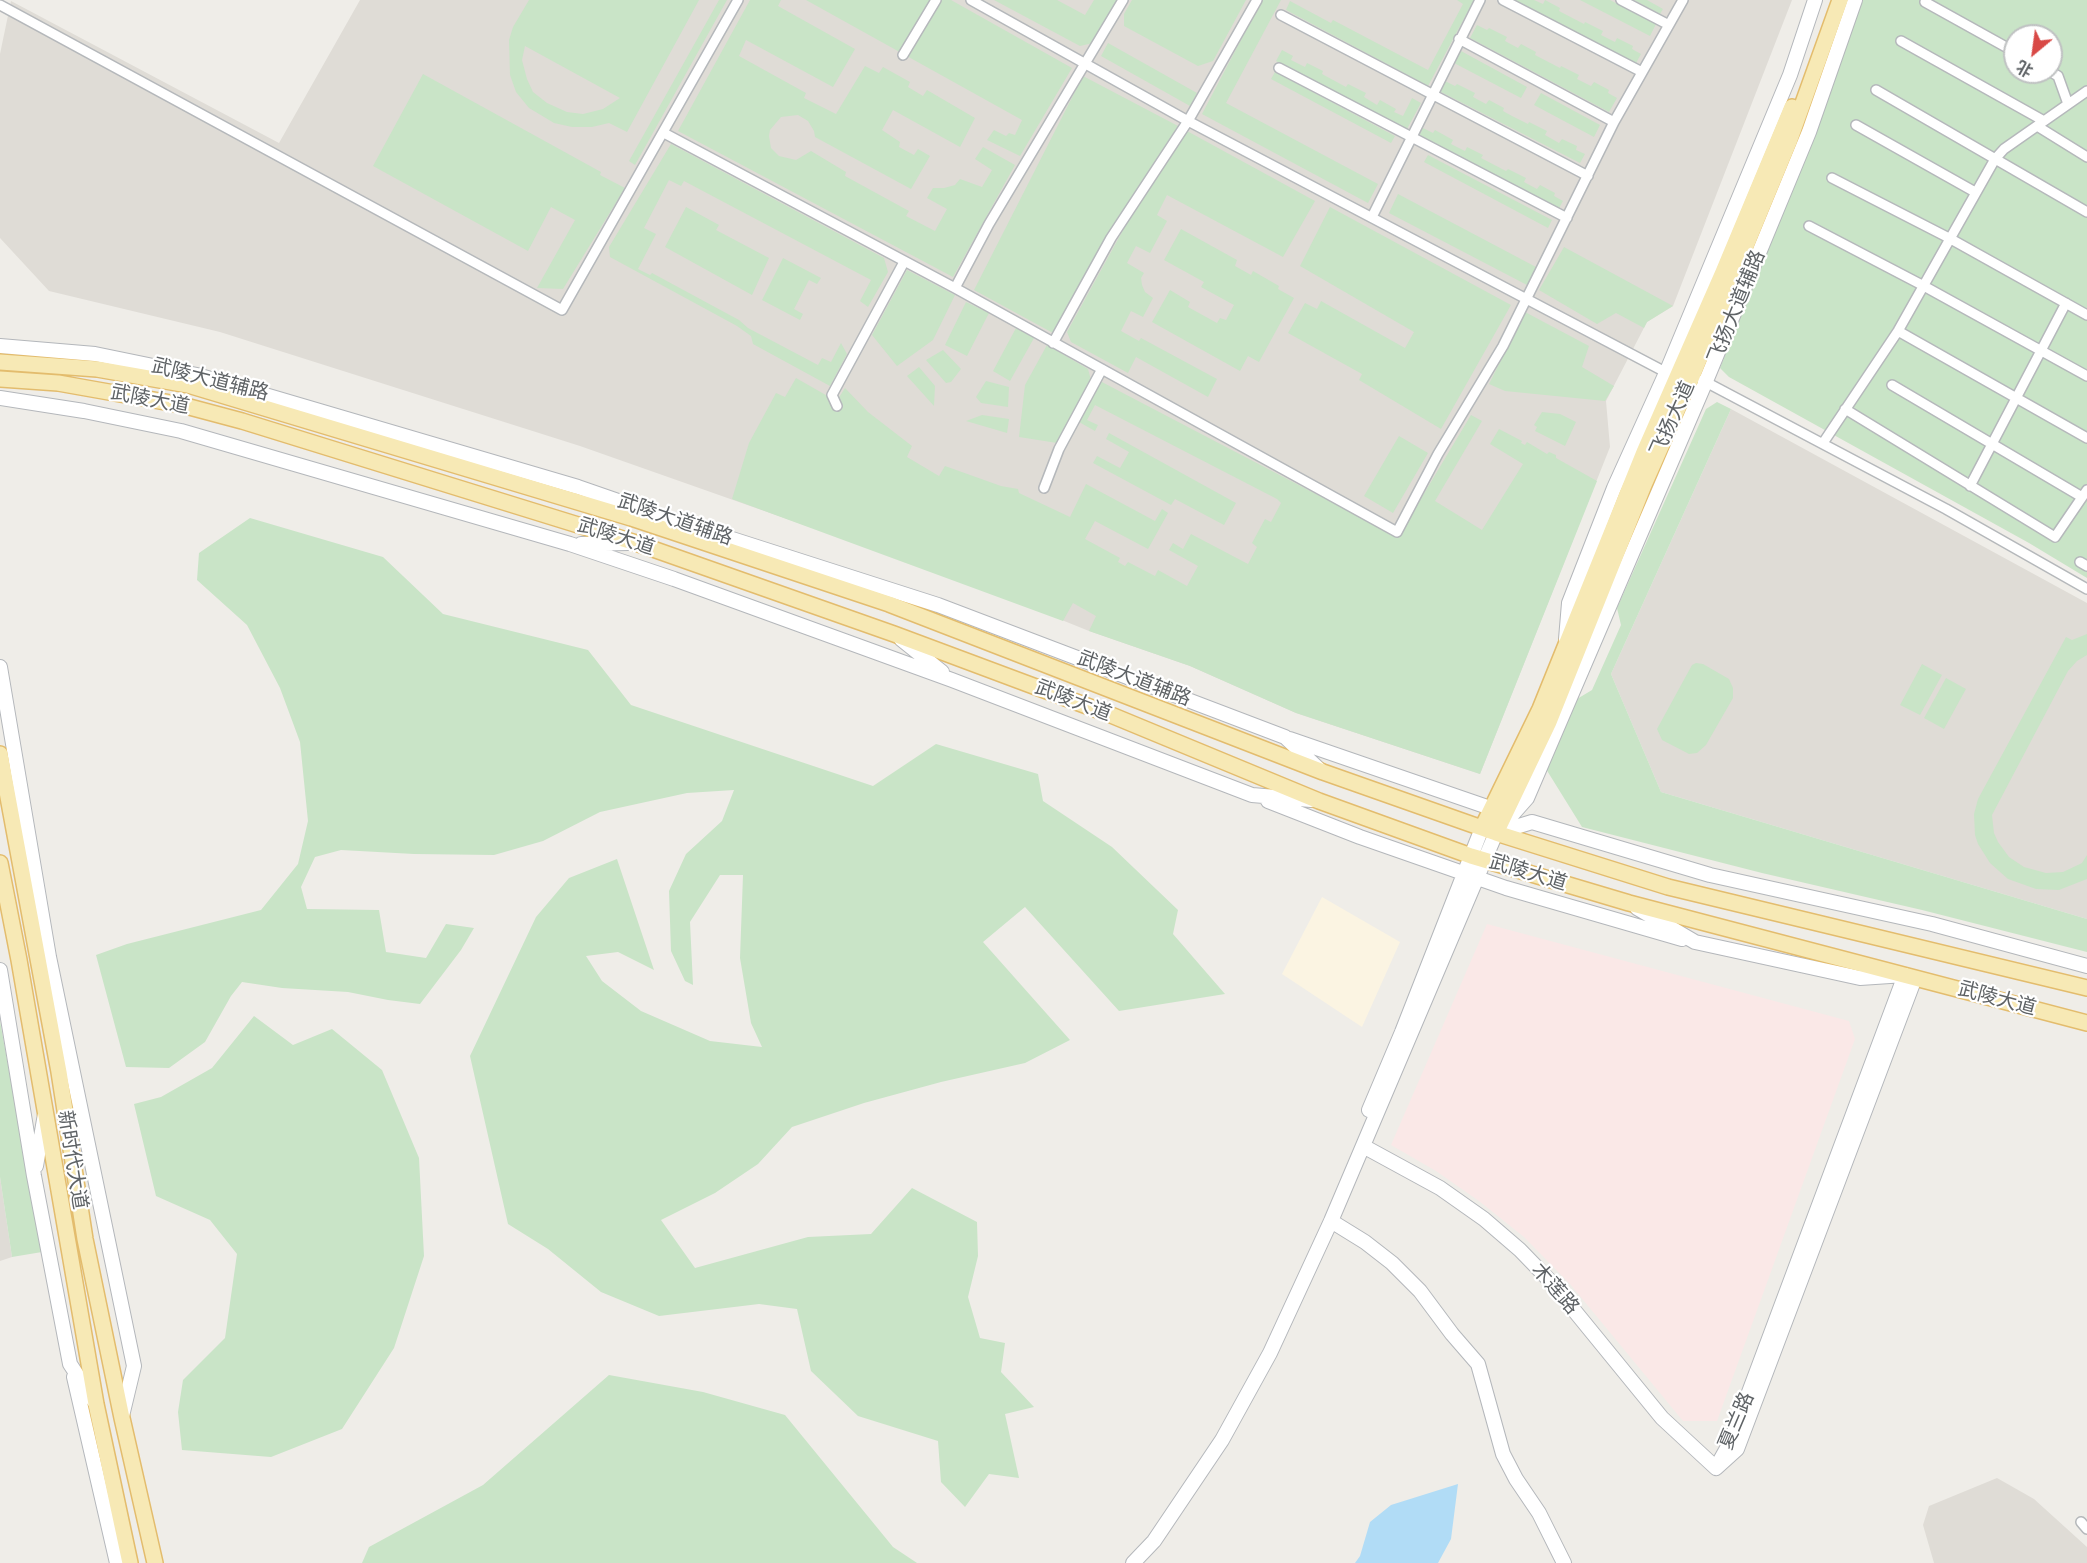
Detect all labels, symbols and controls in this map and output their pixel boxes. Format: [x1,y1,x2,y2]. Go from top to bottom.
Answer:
north arrow [2003,24,2063,84]
text: 北 [2013,56,2037,81]
street label: 飞扬大道辅路 [1703,247,1771,367]
street label: 武陵大道辅路 [149,354,271,406]
street label: 飞扬大道 [1646,378,1700,460]
street label: 武陵大道 [108,381,192,419]
street label: 武陵大道辅路 [614,489,736,551]
street label: 武陵大道 [574,513,658,561]
street label: 武陵大道辅路 [1074,646,1194,712]
street label: 武陵大道 [1031,675,1115,727]
street label: 武陵大道 [1486,850,1570,896]
street label: 武陵大道 [1955,977,2039,1021]
street label: 新时代大道 [52,1109,92,1211]
street label: 木莲路 [1526,1258,1584,1320]
street label: 夏兰路 [1714,1389,1760,1453]

